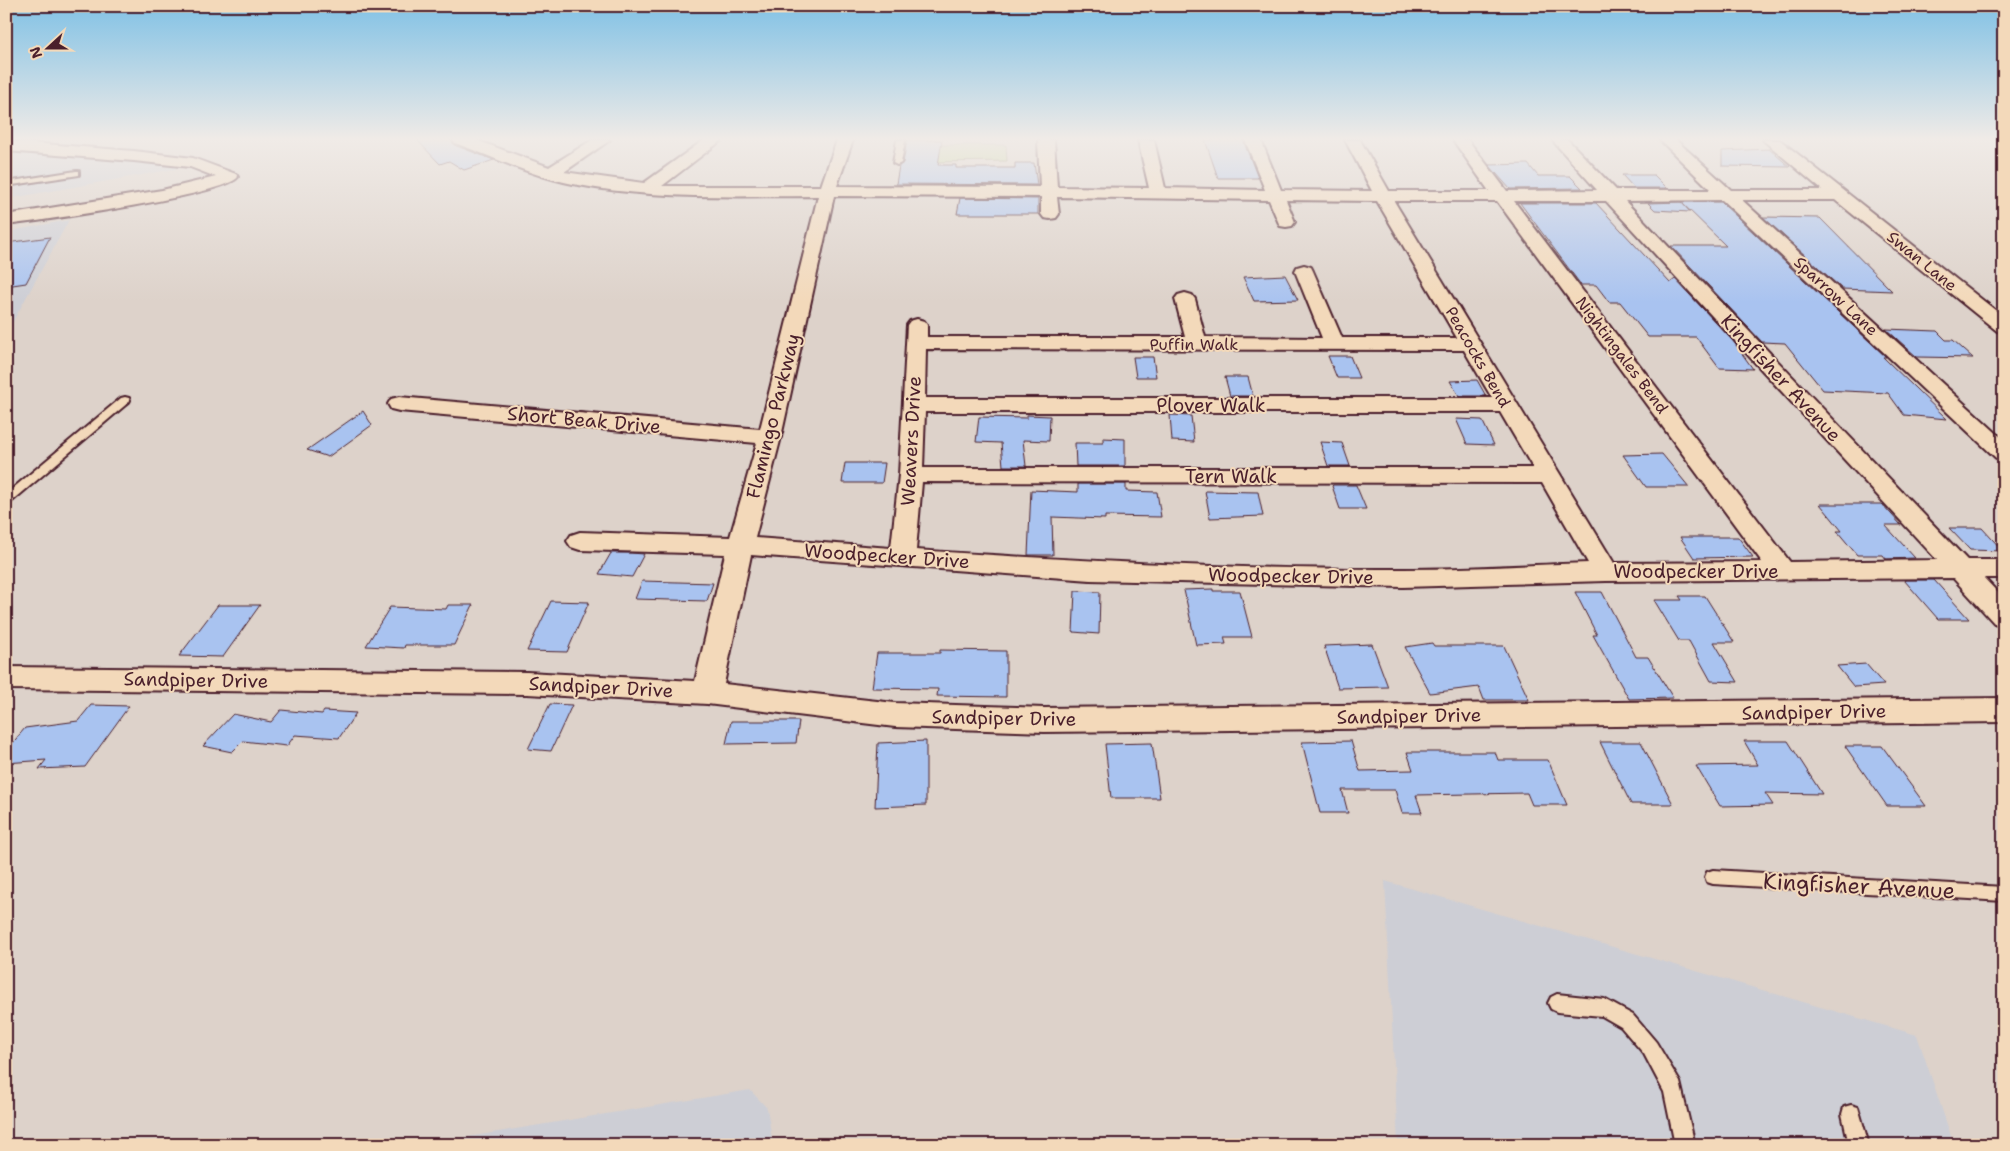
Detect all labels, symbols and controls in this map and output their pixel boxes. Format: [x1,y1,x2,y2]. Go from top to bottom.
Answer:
north arrow [22,22,72,72]
text: N [25,44,46,61]
street label: Swan Lane [1883,226,1961,296]
street label: Sparrow Lane [1790,252,1882,340]
street label: Nightingales Bend [1571,292,1673,418]
street label: Peacocks Bend [1441,303,1515,411]
street label: Kingfisher Avenue [1715,309,1847,447]
street label: Flamingo Parkway [740,331,806,501]
street label: Puffin Walk [1150,334,1238,355]
street label: Weavers Drive [895,375,927,507]
street label: Plover Walk [1156,393,1266,418]
street label: Short Beak Drive [506,401,662,439]
street label: Tern Walk [1185,464,1277,489]
street label: Woodpecker Drive [803,538,971,574]
street label: Woodpecker Drive [1613,559,1779,584]
street label: Woodpecker Drive [1208,562,1374,590]
street label: Sandpiper Drive [123,666,269,694]
street label: Sandpiper Drive [528,671,674,703]
street label: Sandpiper Drive [1741,698,1887,726]
street label: Sandpiper Drive [1336,702,1482,730]
street label: Sandpiper Drive [931,704,1077,732]
street label: Kingfisher Avenue [1762,866,1956,906]

